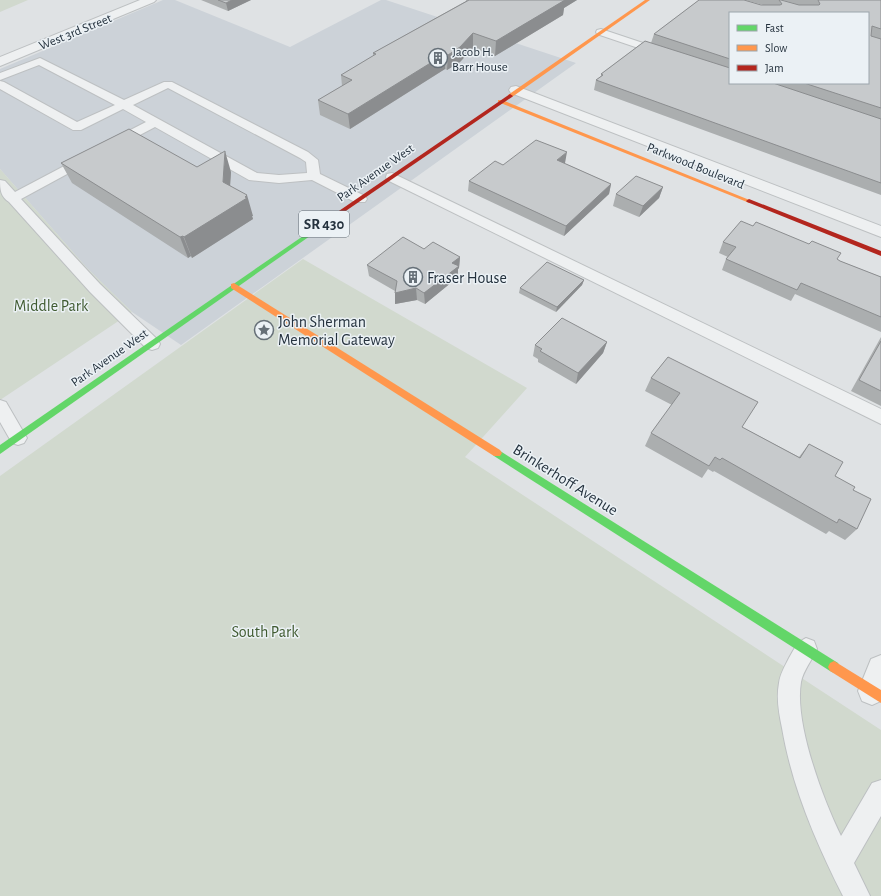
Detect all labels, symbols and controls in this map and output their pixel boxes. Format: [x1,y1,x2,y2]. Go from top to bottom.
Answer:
street label: West 3rd Street [37,12,114,53]
legend [729,12,869,84]
text: Fast [765,22,784,34]
text: Slow [765,42,787,54]
place label: Jacob H. Barr House [452,46,508,74]
building icon: Jacob H. Barr House [427,47,449,69]
text: Jam [765,62,784,74]
street label: Parkwood Boulevard [645,141,746,192]
street label: Park Avenue West [335,142,417,205]
road number: SR 430 [299,211,349,237]
building icon: Fraser House [402,266,424,288]
place label: Fraser House [427,270,507,286]
park label: Middle Park [14,298,89,314]
place label: John Sherman Memorial Gateway [278,314,395,349]
place icon: John Sherman Memorial Gateway [253,319,275,341]
street label: Park Avenue West [69,327,151,390]
street label: Brinkerhoff Avenue [510,441,621,518]
park label: South Park [232,624,299,640]

